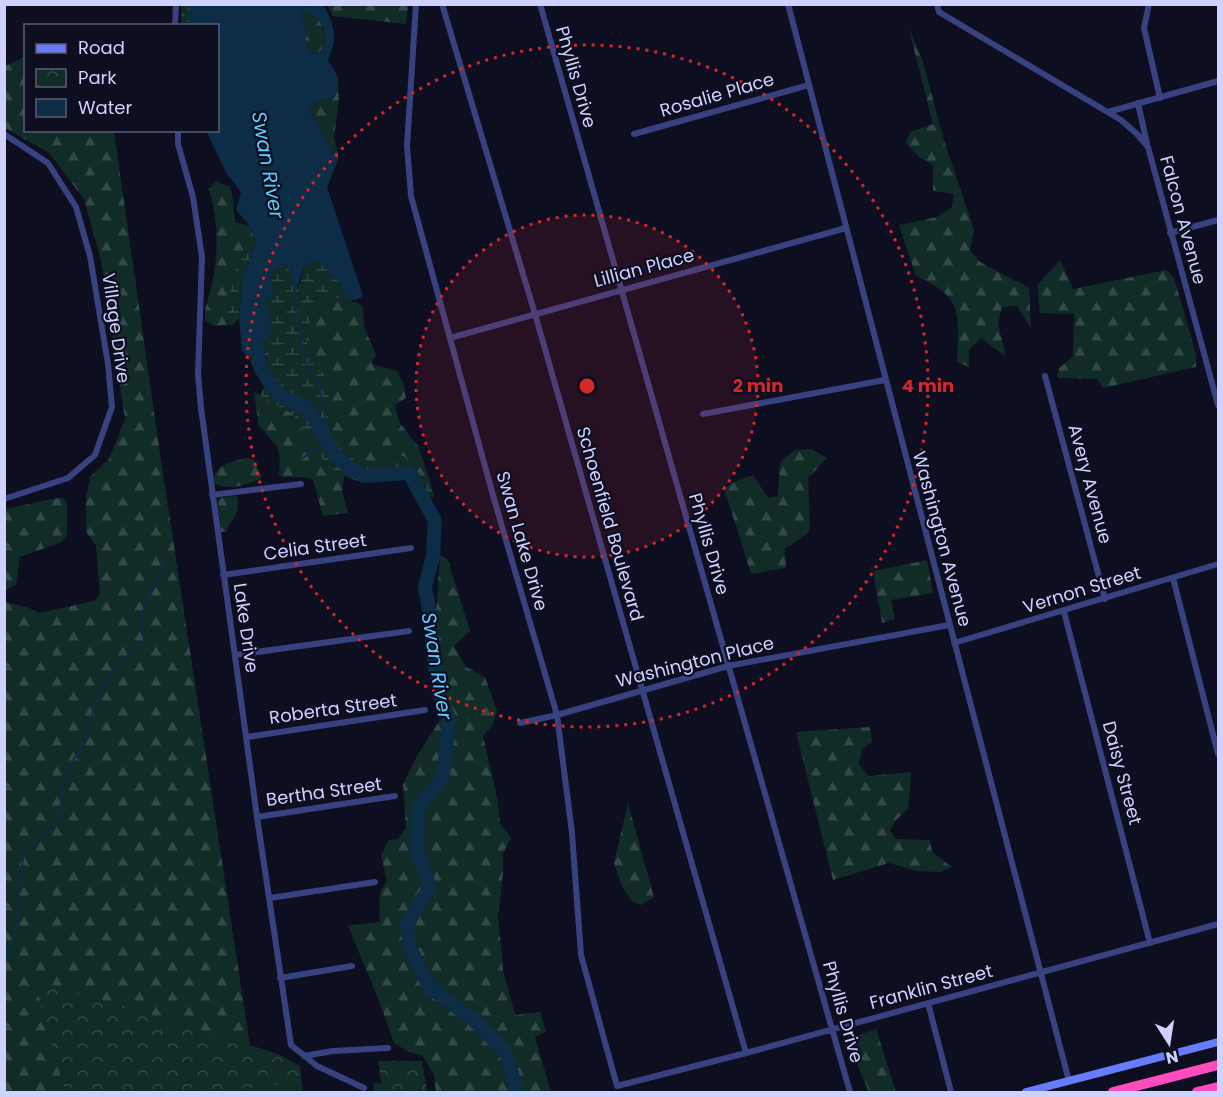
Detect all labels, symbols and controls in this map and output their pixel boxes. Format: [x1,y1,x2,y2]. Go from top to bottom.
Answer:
street label: Phyllis Drive [550,23,603,131]
legend [24,24,219,132]
text: Road [78,35,125,60]
text: Park [78,65,117,90]
street label: Rosalie Place [657,66,777,123]
text: Water [78,95,132,120]
water label: Swan River [245,109,291,221]
street label: Falcon Avenue [1154,153,1213,287]
street label: Lillian Place [591,242,697,293]
street label: Village Drive [96,271,137,385]
text: 2 min [733,373,783,398]
text: 4 min [902,373,954,398]
centre of rings [577,376,597,396]
street label: Avery Avenue [1063,421,1118,546]
street label: Schoenfield Boulevard [571,424,650,624]
street label: Washington Avenue [907,448,978,629]
street label: Swan Lake Drive [491,468,554,614]
street label: Phyllis Drive [683,490,736,598]
street label: Celia Street [262,527,368,566]
street label: Vernon Street [1020,560,1144,619]
street label: Lake Drive [228,581,265,674]
water label: Swan River [415,610,459,722]
street label: Washington Place [613,630,777,693]
street label: Roberta Street [267,687,398,730]
street label: Daisy Street [1097,718,1148,827]
street label: Bertha Street [264,771,383,812]
street label: Phyllis Drive [817,958,870,1066]
street label: Franklin Street [866,958,995,1015]
north arrow [1139,1013,1199,1073]
text: N [1164,1045,1180,1070]

